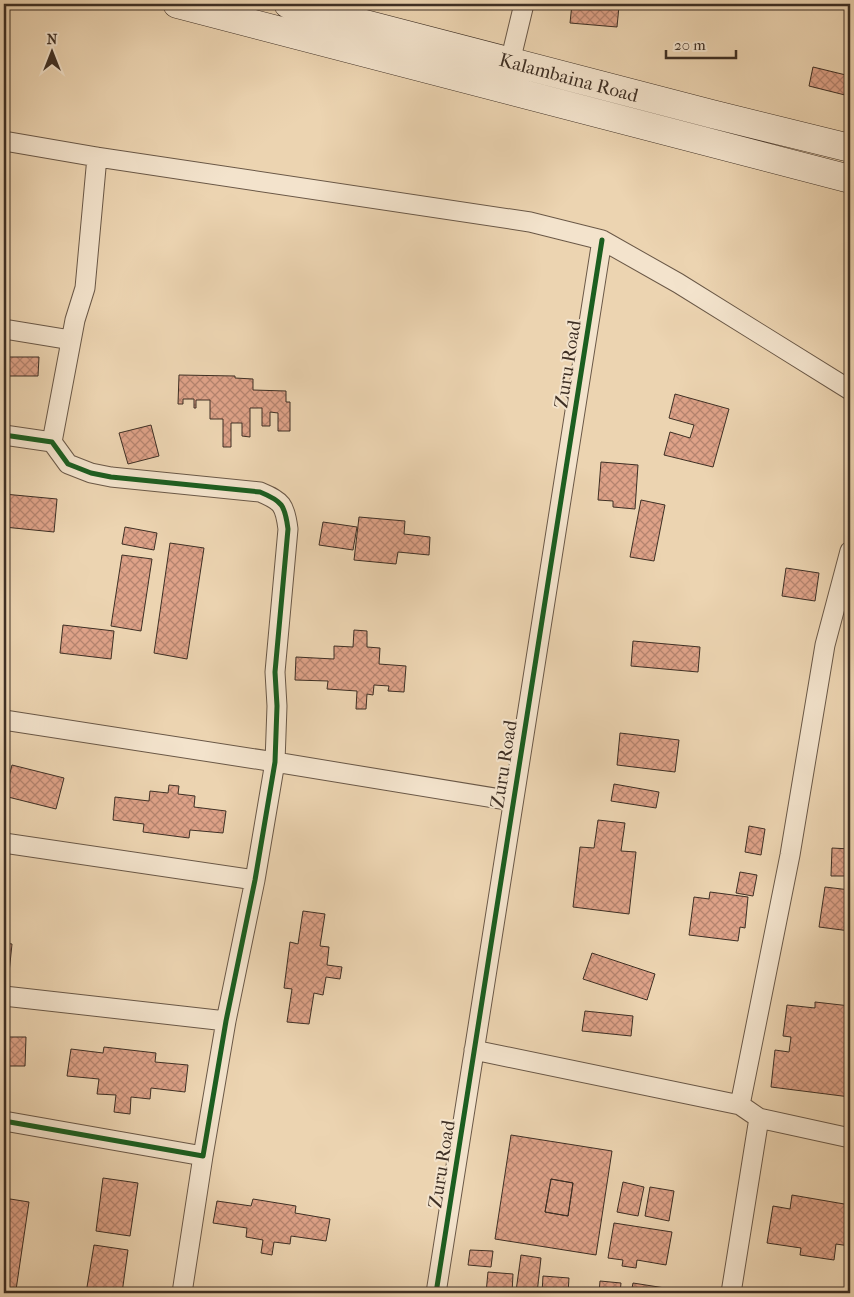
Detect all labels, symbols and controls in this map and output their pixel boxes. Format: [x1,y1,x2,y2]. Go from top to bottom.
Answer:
north arrow [28,28,78,78]
scale bar [666,28,736,60]
text: N [47,31,58,48]
text: 20 m [674,36,706,54]
street label: Kalambaina Road [497,49,641,107]
street label: Zuru Road [550,318,586,410]
street label: Zuru Road [486,718,522,810]
street label: Zuru Road [424,1118,460,1210]

